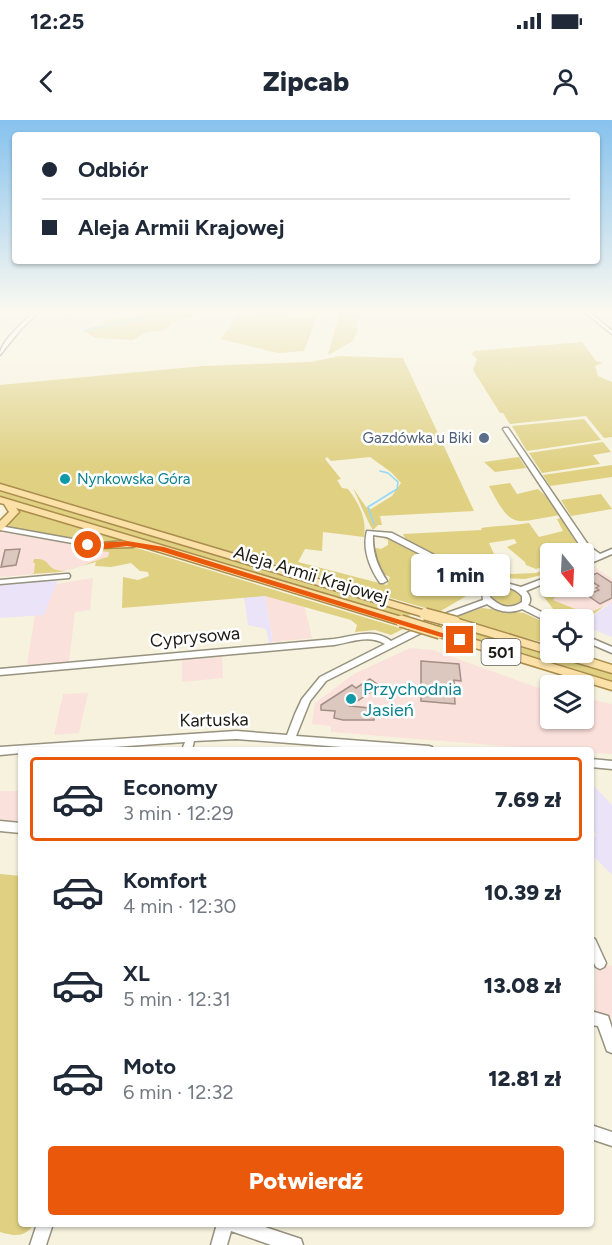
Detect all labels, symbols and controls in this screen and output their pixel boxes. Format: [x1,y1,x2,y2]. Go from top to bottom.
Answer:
text: 12:25 [30,8,84,35]
icon: back [30,65,63,98]
text: Zipcab [263,65,349,98]
icon: person [549,65,582,98]
text: Odbiór [78,156,148,183]
text: Aleja Armii Krajowej [78,214,285,241]
place label: Gazdówka u Biki [363,429,472,447]
marker: Gazdówka u Biki [477,431,491,445]
place label: Nynkowska Góra [77,470,191,488]
marker: Nynkowska Góra [58,472,72,486]
route start [74,531,101,558]
street label: Aleja Armii Krajowej [231,541,391,609]
north arrow [540,543,594,597]
map controls [540,543,594,729]
callout: 1 min [410,553,510,595]
text: 1 min [437,563,484,587]
button: locate [540,609,594,663]
street label: Cyprysowa [149,622,241,652]
route end [446,626,473,653]
road number: 501 [482,639,520,665]
button: layers [540,675,594,729]
place label: Przychodnia Jasień [363,678,462,721]
marker: Przychodnia Jasień [344,692,358,706]
street label: Kartuska [179,708,249,732]
icon: car [51,772,105,826]
text: Economy [123,774,218,801]
text: 7.69 zł [495,786,561,813]
text: 3 min · 12:29 [123,801,234,825]
icon: car [51,865,105,919]
text: Komfort [123,867,207,894]
text: 10.39 zł [484,879,561,906]
text: 4 min · 12:30 [123,894,236,918]
icon: car [51,958,105,1012]
text: XL [123,960,150,987]
text: 13.08 zł [484,972,561,999]
text: 5 min · 12:31 [123,987,231,1011]
icon: car [51,1051,105,1105]
text: Moto [123,1053,176,1080]
text: 12.81 zł [488,1065,561,1092]
text: 6 min · 12:32 [123,1080,234,1104]
button: Potwierdź [48,1146,564,1215]

